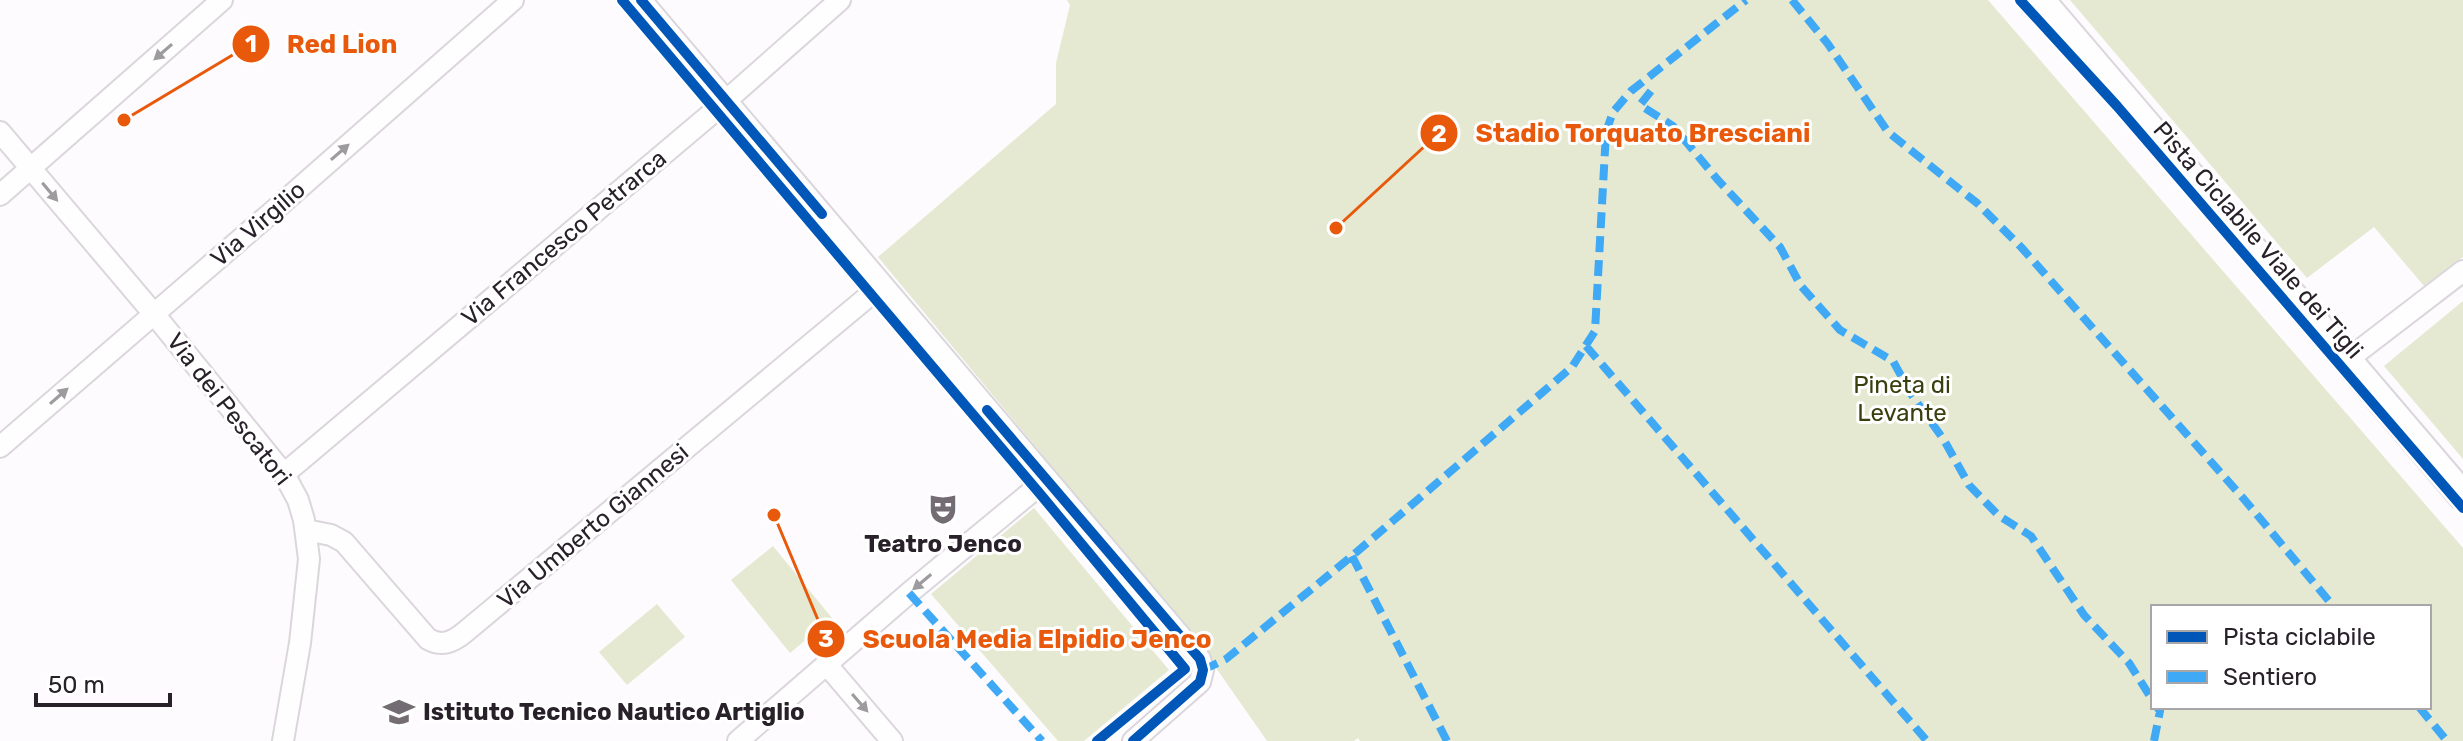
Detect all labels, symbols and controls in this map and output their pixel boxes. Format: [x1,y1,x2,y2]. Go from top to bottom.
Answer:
callout: Red Lion [231,19,414,69]
text: Red Lion [287,29,397,60]
text: 1 [245,30,257,58]
one-way arrow [154,42,173,60]
callout: Stadio Torquato Bresciani [1419,108,1826,158]
street label: Pista Ciclabile Viale dei Tigli [2147,116,2369,364]
text: Stadio Torquato Bresciani [1476,118,1810,149]
text: 2 [1431,120,1447,148]
one-way arrow [331,144,350,162]
street label: Via Francesco Petrarca [456,144,672,332]
street label: Via Virgilio [205,175,311,273]
one-way arrow [41,182,58,202]
street label: Via dei Pescatori [161,327,297,491]
park label: Pineta di Levante [1853,371,1951,427]
one-way arrow [49,387,69,405]
street label: Via Umberto Giannesi [492,438,694,614]
theatre icon: Teatro Jenco [926,492,960,526]
place label: Teatro Jenco [864,530,1022,558]
one-way arrow [913,573,933,590]
legend [2151,605,2431,709]
callout: Scuola Media Elpidio Jenco [806,614,1227,664]
text: Pista ciclabile [2223,623,2376,651]
text: Scuola Media Elpidio Jenco [862,624,1212,655]
text: 3 [818,625,834,653]
scale bar [36,657,170,707]
text: Sentiero [2223,663,2317,691]
text: 50 m [48,671,105,699]
one-way arrow [851,693,868,713]
school or university icon: Istituto Tecnico Nautico Artiglio [382,695,416,729]
place label: Istituto Tecnico Nautico Artiglio [423,698,805,726]

